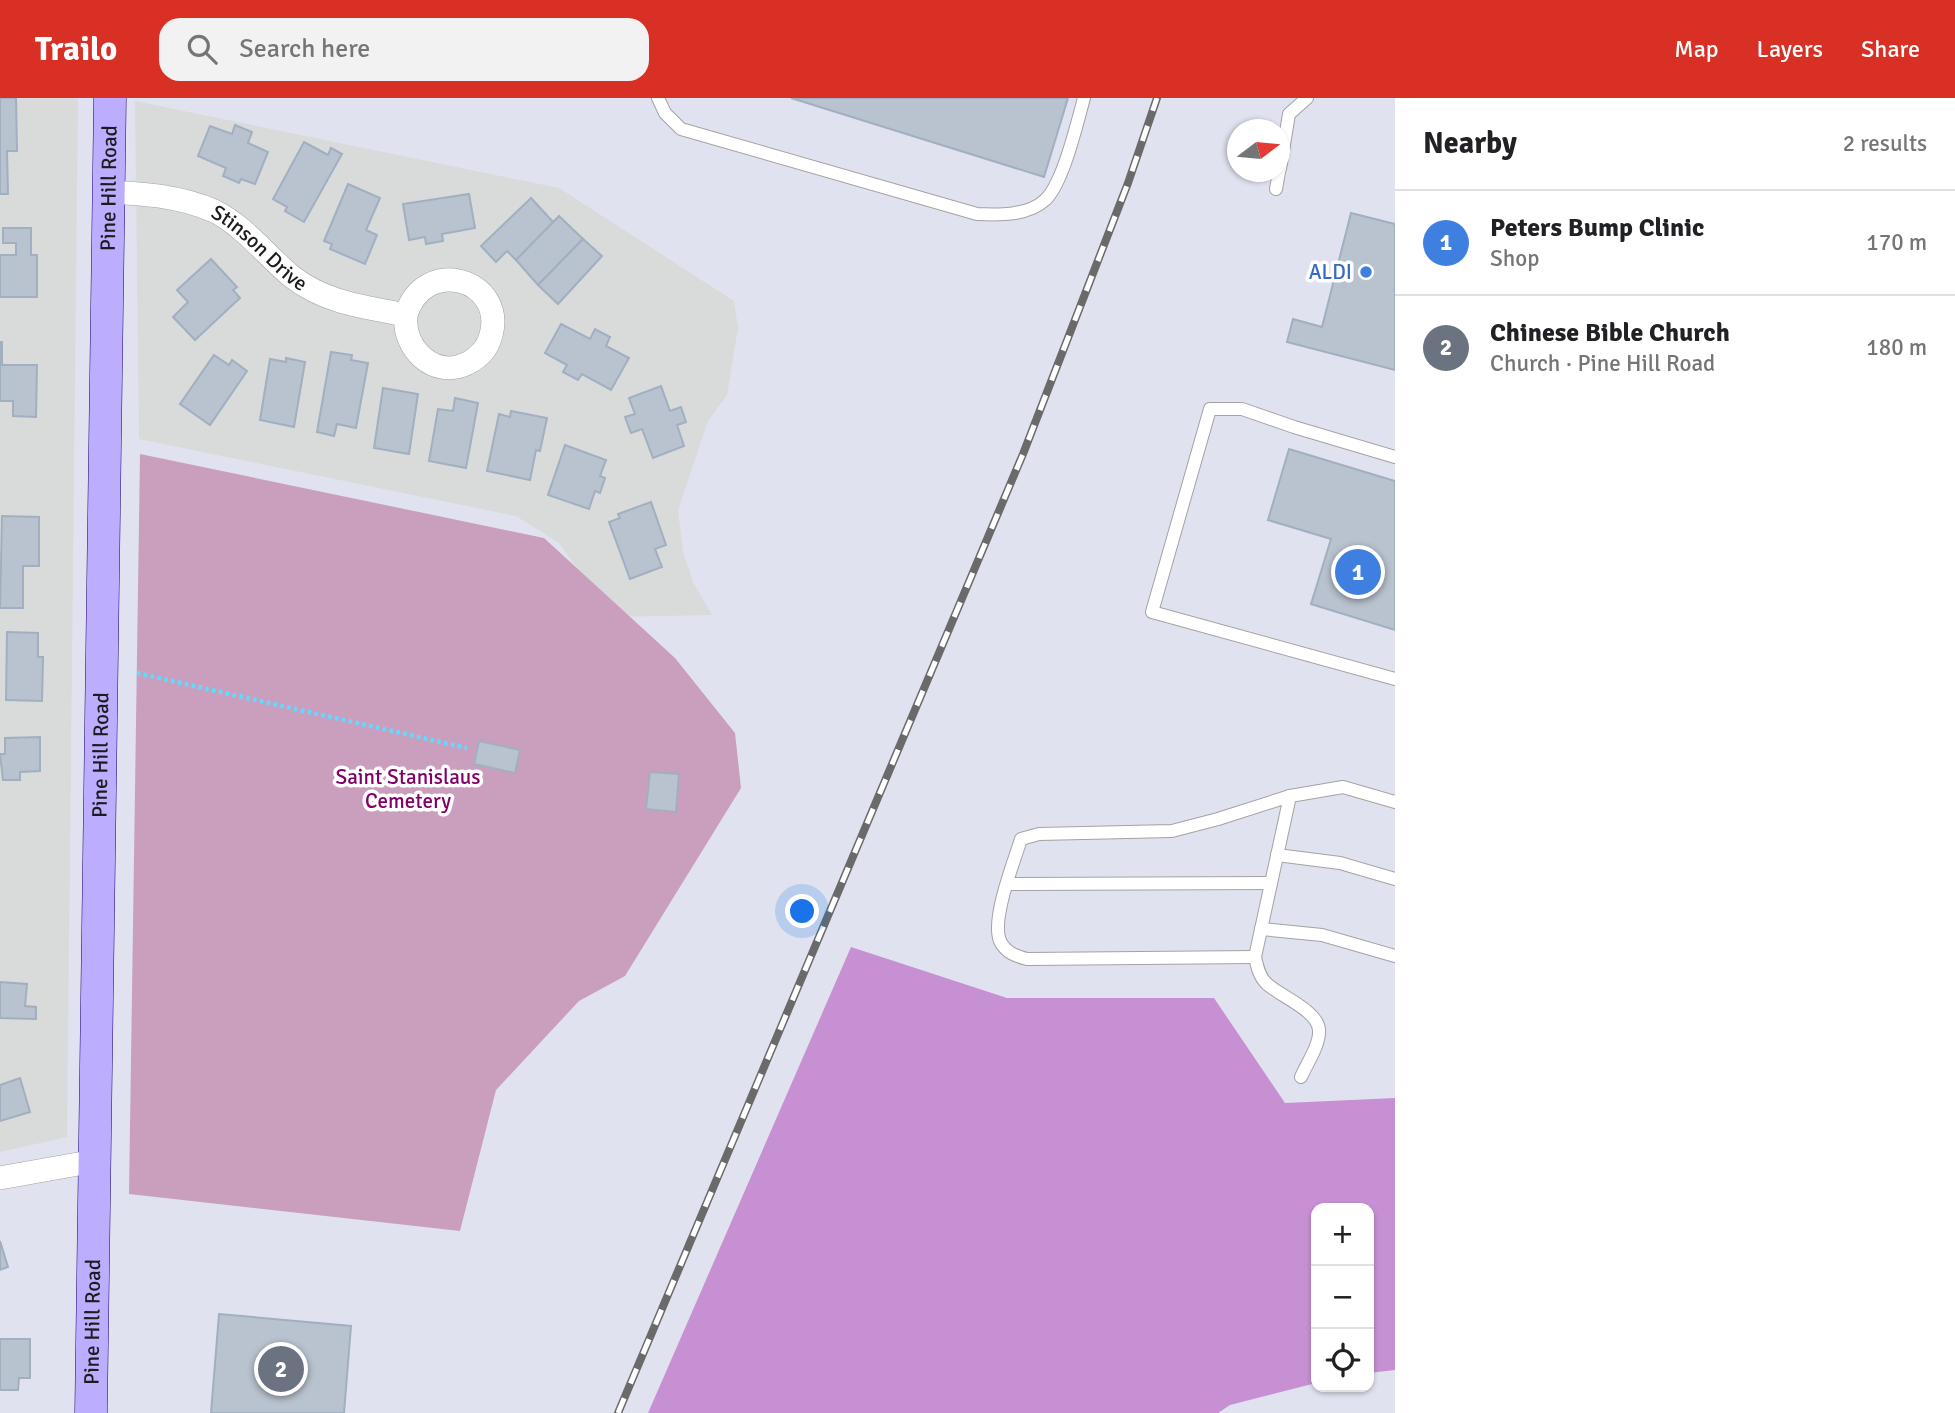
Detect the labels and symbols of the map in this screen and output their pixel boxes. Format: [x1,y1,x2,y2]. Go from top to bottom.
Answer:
north arrow [1227,119,1290,182]
street label: Pine Hill Road [95,125,123,251]
street label: Stinson Drive [207,199,312,297]
place label: ALDI [1309,259,1352,285]
marker: ALDI [1358,264,1374,280]
pin: 1 [1335,546,1381,598]
street label: Pine Hill Road [87,692,114,818]
park label: Saint Stanislaus Cemetery [336,764,481,814]
your location [785,894,819,928]
street label: Pine Hill Road [78,1259,106,1385]
pin: 2 [258,1343,304,1395]

